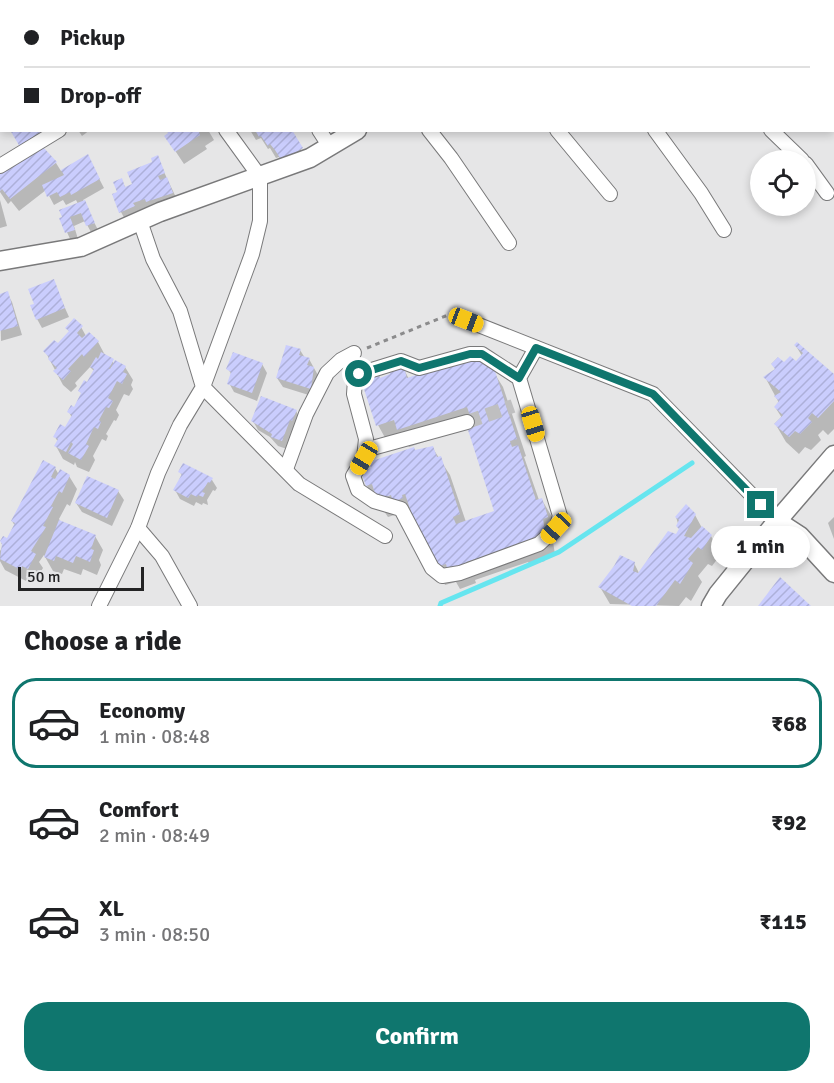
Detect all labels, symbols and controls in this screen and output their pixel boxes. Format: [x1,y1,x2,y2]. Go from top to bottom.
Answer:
text: Pickup [60,24,125,51]
text: Drop-off [60,82,141,109]
map controls [750,150,816,216]
button: locate [750,150,816,216]
car [446,305,486,335]
route start [345,360,372,387]
car [519,404,547,444]
car [347,438,381,478]
route end [747,491,774,518]
car [537,509,575,547]
callout: 1 min [712,526,810,568]
text: 1 min [736,534,785,559]
scale bar [18,564,144,592]
text: 50 m [27,567,61,587]
text: Choose a ride [24,625,182,658]
icon: car [27,696,81,750]
text: Economy [99,697,185,724]
text: ₹68 [771,710,807,737]
text: 1 min · 08:48 [99,724,210,749]
icon: car [27,795,81,849]
text: Comfort [99,796,179,823]
text: ₹92 [771,809,807,836]
text: 2 min · 08:49 [99,823,210,848]
icon: car [27,894,81,948]
text: XL [99,895,124,922]
text: ₹115 [759,908,807,935]
text: 3 min · 08:50 [99,922,210,947]
button: Confirm [24,1002,810,1071]

